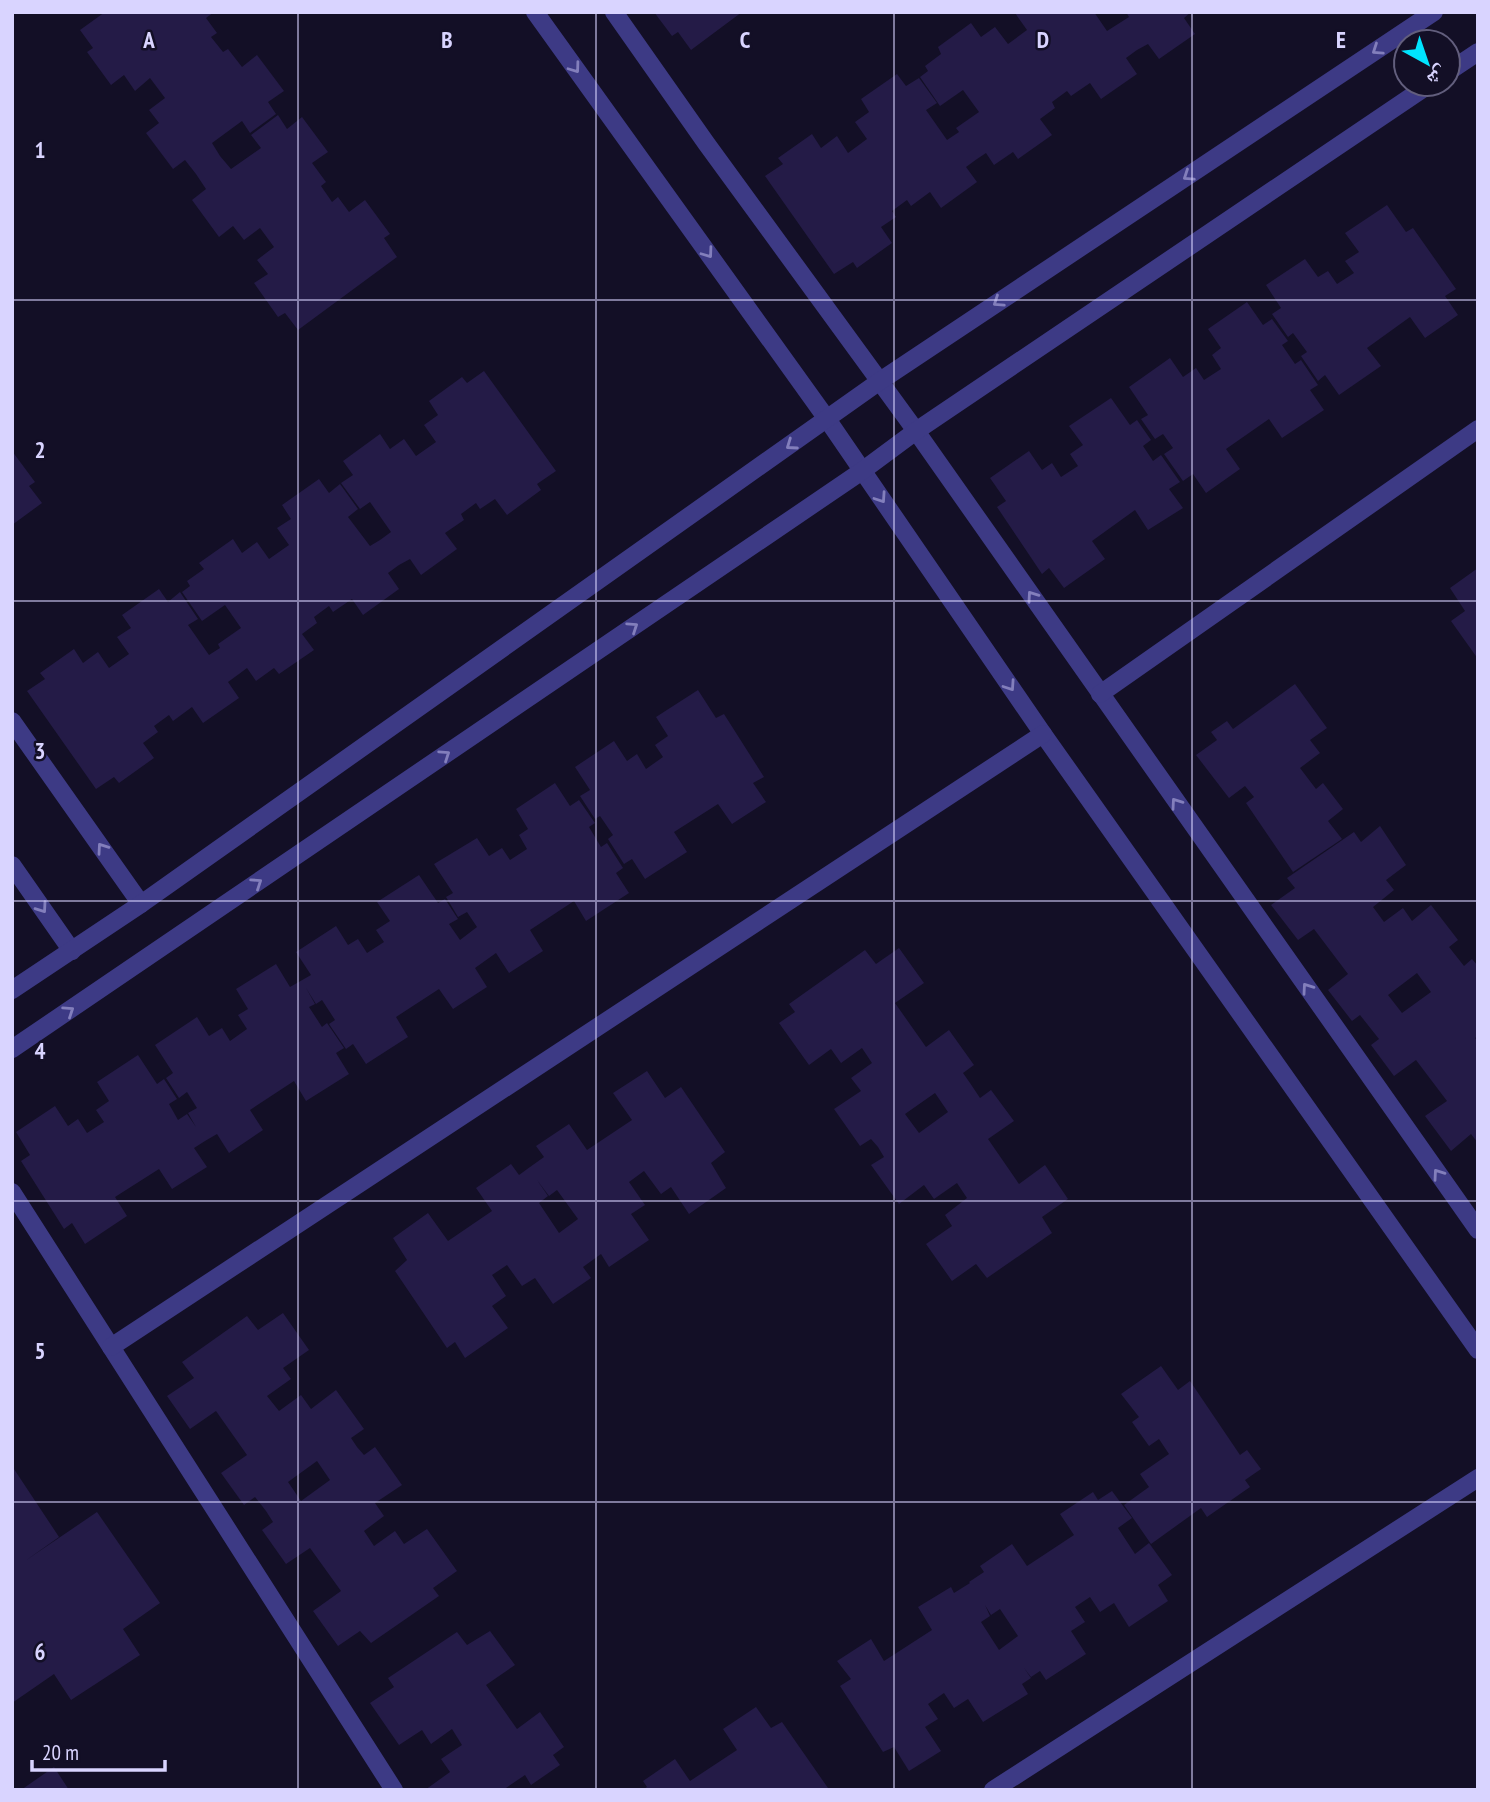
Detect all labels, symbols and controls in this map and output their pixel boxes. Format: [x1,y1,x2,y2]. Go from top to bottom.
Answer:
text: A [142,25,155,54]
text: B [441,25,453,54]
text: C [740,25,751,54]
text: D [1037,25,1049,54]
text: E [1336,25,1346,54]
north arrow [1392,28,1462,98]
one-way arrow [1372,42,1385,54]
one-way arrow [567,60,579,73]
text: ش [1422,60,1453,92]
text: 1 [35,135,46,164]
one-way arrow [1183,168,1196,180]
one-way arrow [700,245,712,258]
one-way arrow [993,294,1006,307]
text: 2 [35,435,46,464]
one-way arrow [786,437,799,449]
one-way arrow [873,491,886,504]
one-way arrow [1028,591,1040,604]
one-way arrow [625,623,638,635]
one-way arrow [1002,678,1014,691]
text: 3 [35,736,46,765]
one-way arrow [437,751,450,763]
one-way arrow [1171,797,1184,810]
one-way arrow [98,843,110,856]
one-way arrow [249,879,262,891]
one-way arrow [34,900,46,913]
one-way arrow [1302,983,1315,996]
one-way arrow [61,1007,74,1019]
text: 4 [35,1036,46,1065]
one-way arrow [1434,1169,1446,1182]
text: 5 [35,1336,46,1365]
text: 6 [35,1637,46,1666]
scale bar [32,1728,164,1772]
text: 20 m [42,1739,79,1766]

